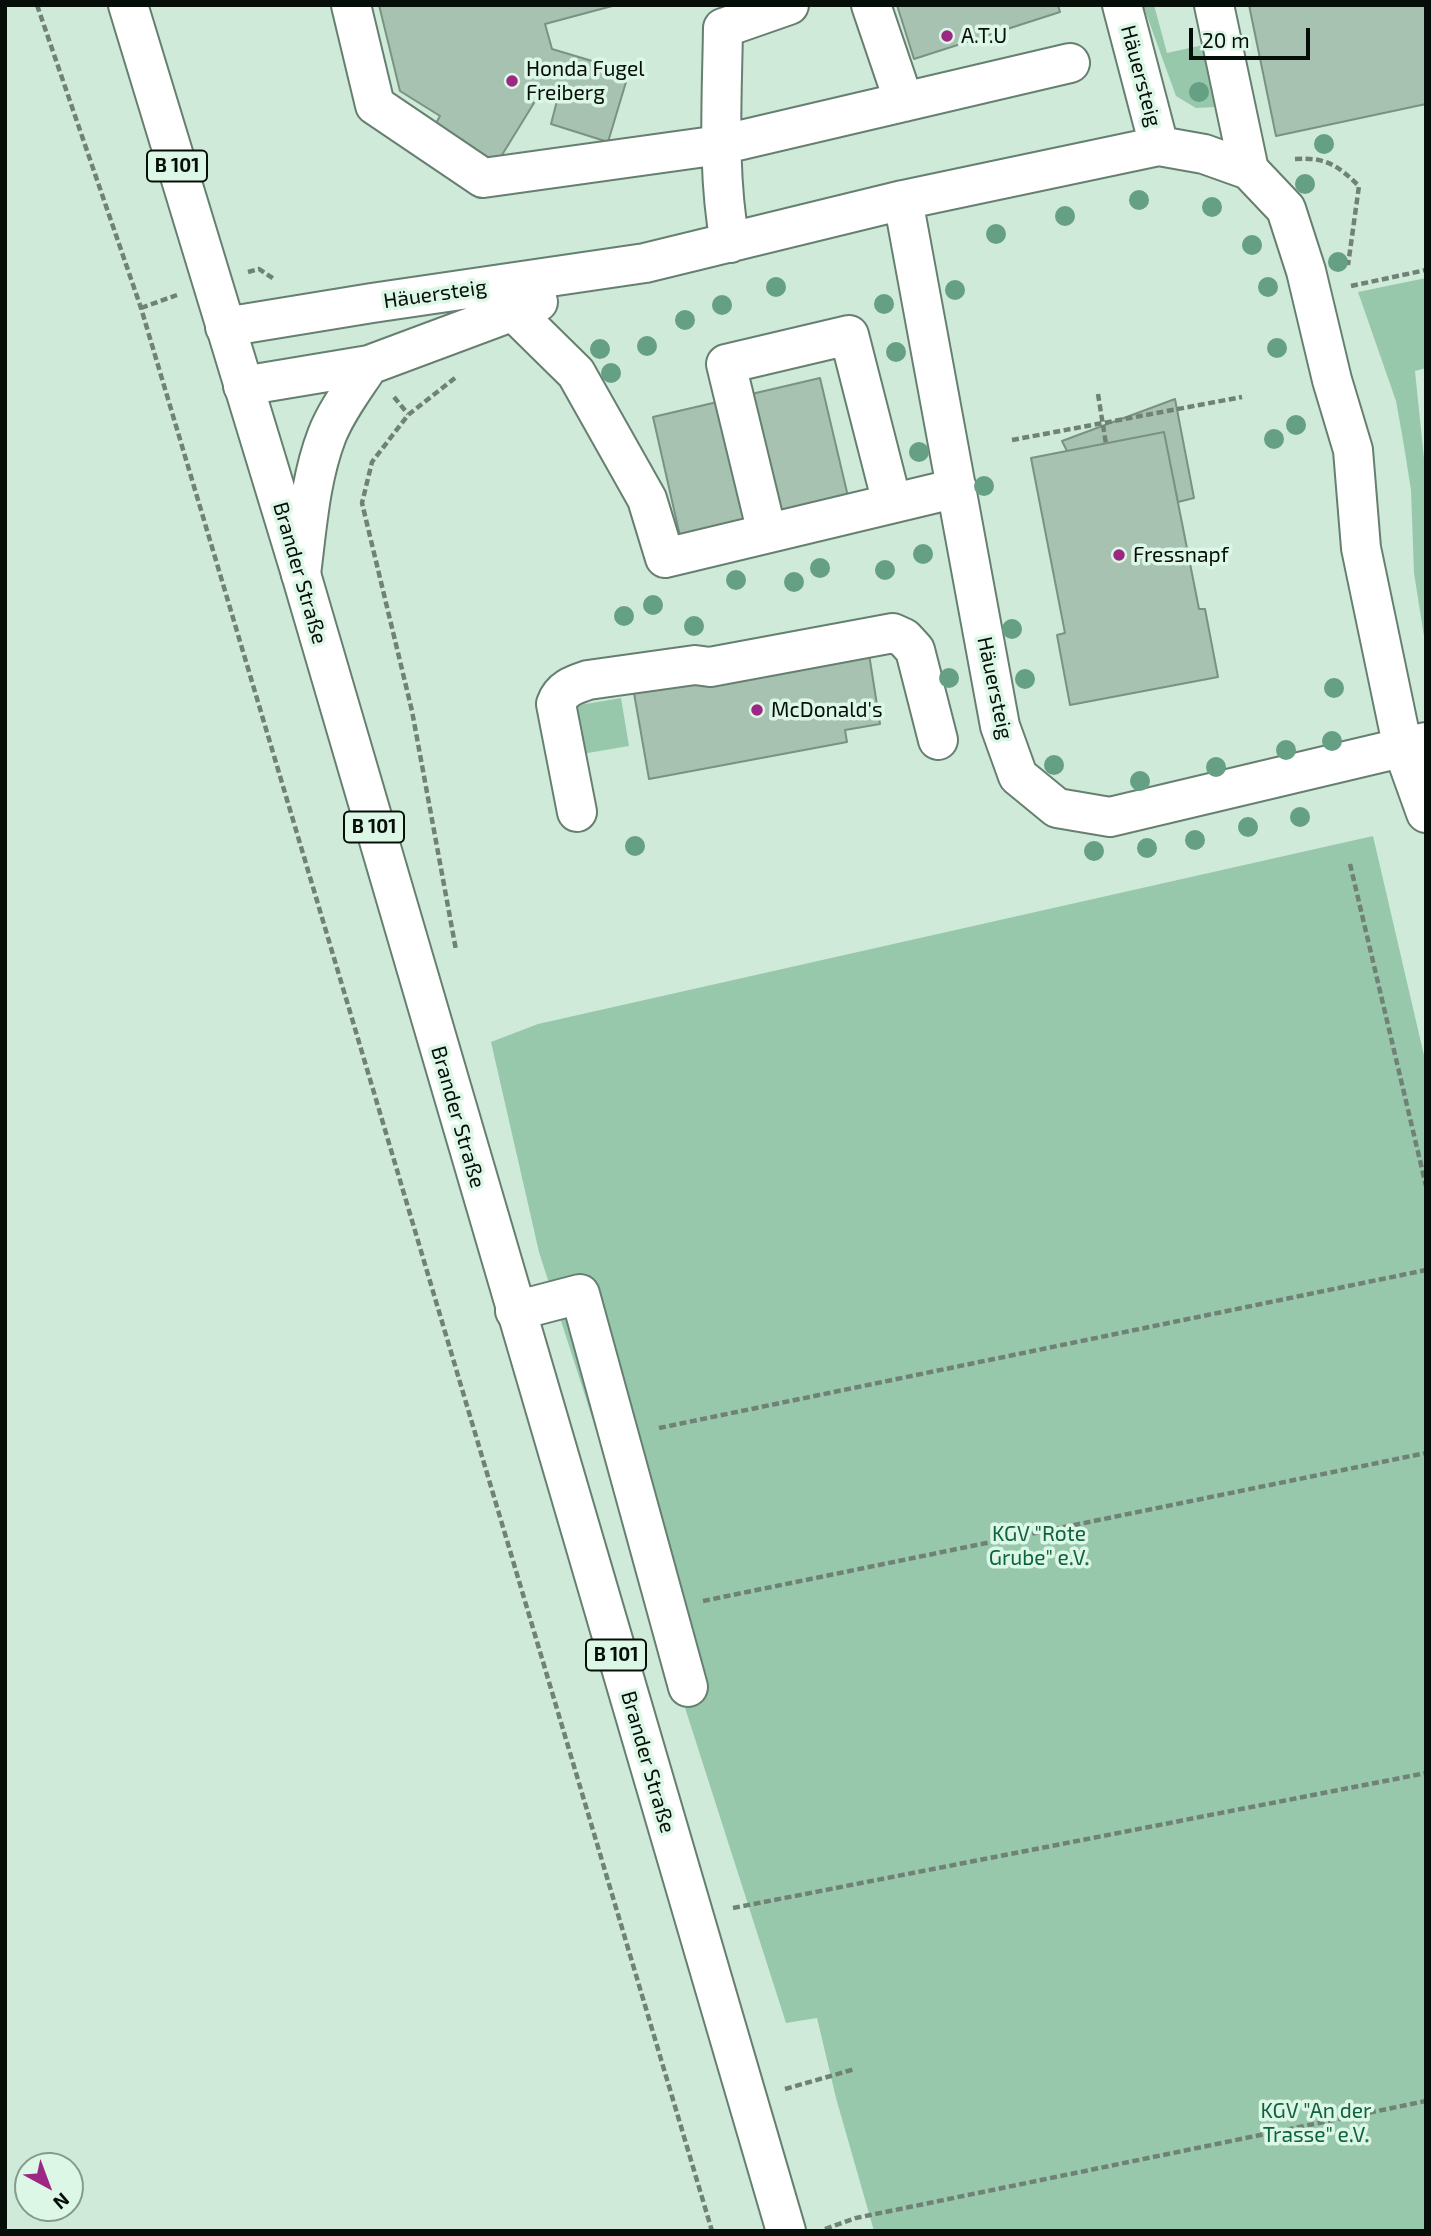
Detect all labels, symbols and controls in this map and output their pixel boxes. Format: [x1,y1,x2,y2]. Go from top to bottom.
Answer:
scale bar [1193,14,1314,58]
street label: Häuersteig [1115,22,1167,130]
place label: A.T.U [961,23,1007,49]
text: 20 m [1202,27,1250,52]
marker: A.T.U [939,28,955,44]
place label: Honda Fugel Freiberg [526,56,645,106]
marker: Honda Fugel Freiberg [504,73,520,89]
road number: B 101 [147,150,207,182]
street label: Häuersteig [382,274,488,314]
street label: Brander Straße [268,499,332,647]
place label: Fressnapf [1133,542,1229,568]
marker: Fressnapf [1111,547,1127,563]
street label: Häuersteig [972,634,1018,742]
place label: McDonald's [771,697,883,723]
marker: McDonald's [749,702,765,718]
road number: B 101 [344,812,404,842]
street label: Brander Straße [426,1043,490,1191]
park label: KGV "Rote Grube" e.V. [989,1521,1089,1571]
road number: B 101 [586,1639,646,1670]
street label: Brander Straße [616,1688,680,1836]
park label: KGV "An der Trasse" e.V. [1261,2098,1371,2148]
north arrow [14,2152,84,2222]
text: N [49,2189,75,2215]

